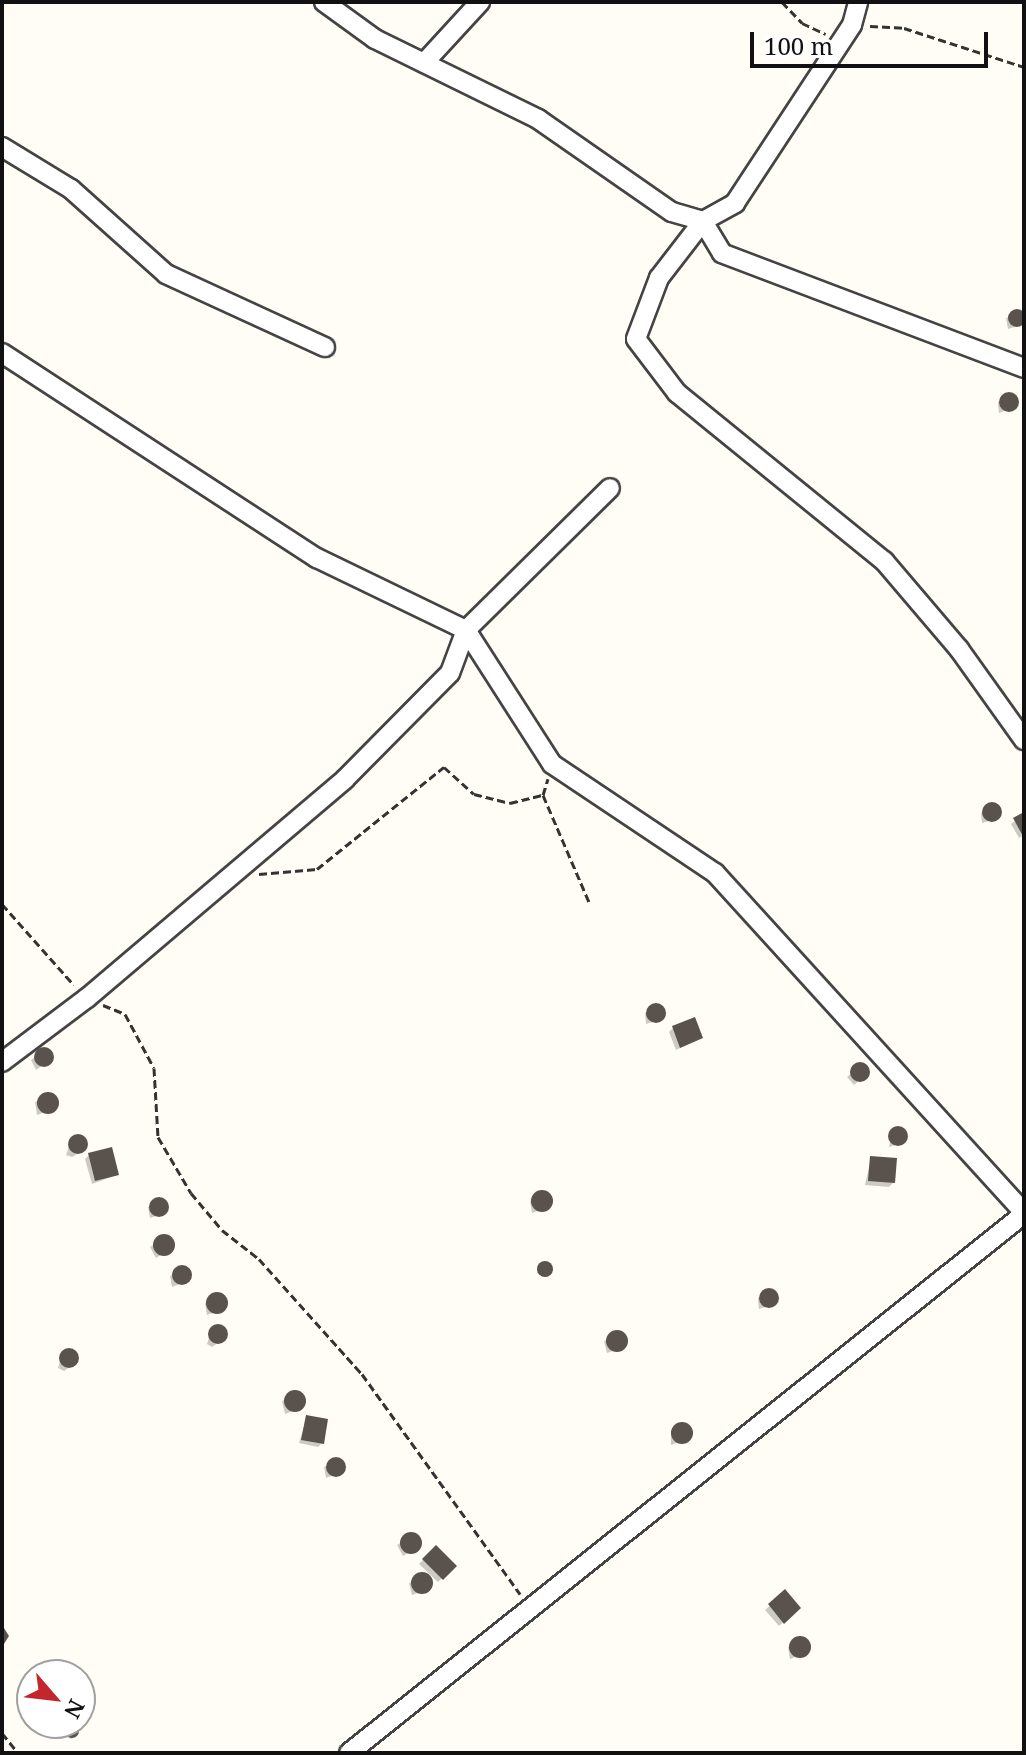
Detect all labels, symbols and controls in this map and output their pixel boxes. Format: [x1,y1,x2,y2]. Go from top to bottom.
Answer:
scale bar [754,16,992,66]
text: 100 m [764,29,833,62]
north arrow [16,1659,96,1739]
text: N [58,1695,93,1724]

